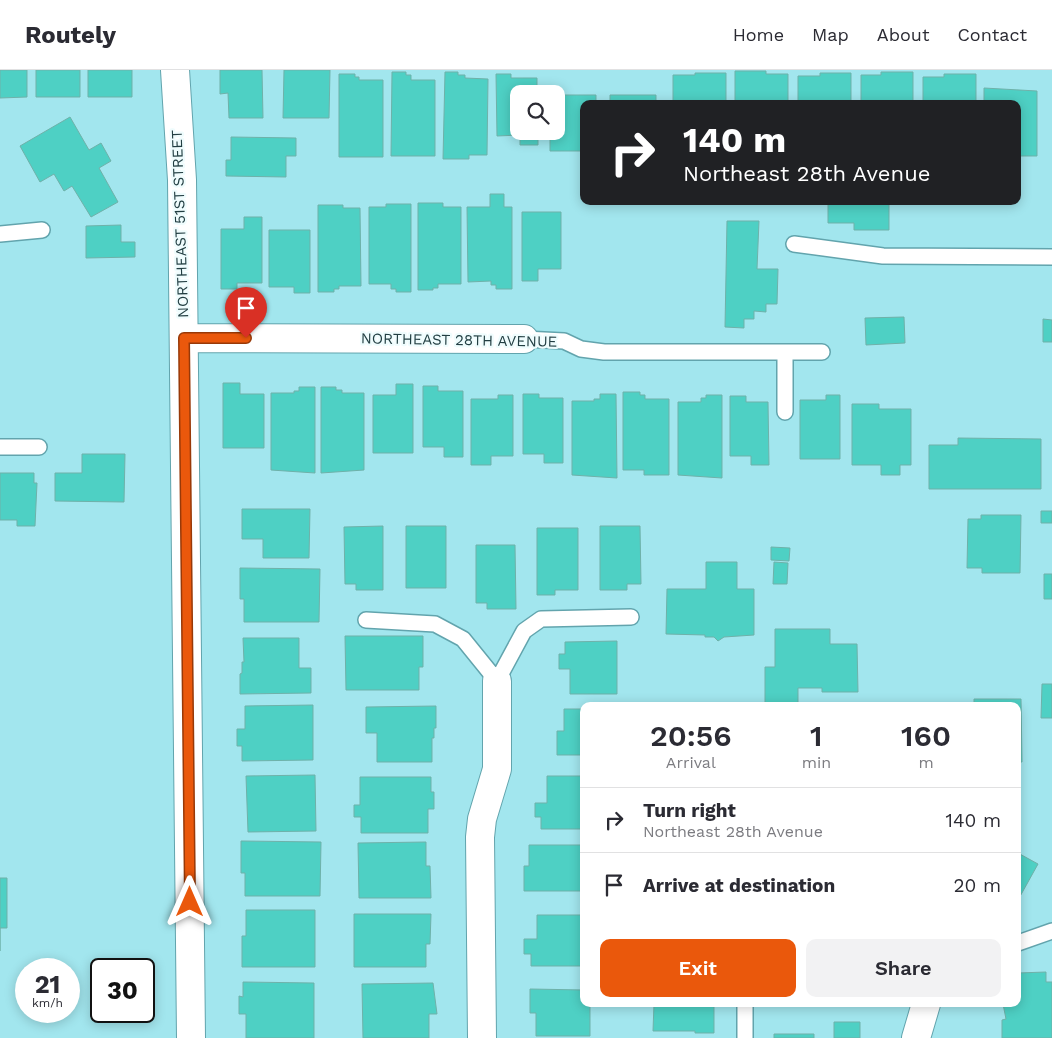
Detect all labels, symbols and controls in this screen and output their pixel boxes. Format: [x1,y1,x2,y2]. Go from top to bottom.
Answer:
text: Routely [25,21,116,49]
text: Home [733,24,784,45]
text: Map [812,24,849,45]
text: About [877,24,929,45]
text: Contact [957,24,1027,45]
map controls [510,85,565,140]
button: search [510,85,565,140]
text: 140 m [683,119,786,161]
icon: right [600,120,665,185]
street label: NORTHEAST 51ST STREET [168,130,192,318]
text: Northeast 28th Avenue [683,161,930,186]
pin [225,287,267,338]
icon: arrive [232,294,260,322]
street label: NORTHEAST 28TH AVENUE [361,329,557,351]
text: 20:56 [650,718,732,753]
text: 1 [810,718,823,753]
text: 160 [901,718,951,753]
text: Arrival [666,753,716,772]
text: min [802,753,831,772]
text: m [918,753,934,772]
text: Turn right [643,799,736,822]
icon: right [600,806,628,834]
text: 140 m [946,809,1001,832]
text: Northeast 28th Avenue [643,822,823,841]
icon: arrive [600,871,628,899]
text: Arrive at destination [643,874,835,897]
text: 20 m [954,874,1001,897]
position arrow [163,875,215,927]
button: Exit [600,939,796,997]
button: Share [806,939,1001,997]
speed limit sign: 30 [90,958,155,1023]
text: 21 [35,970,60,999]
text: km/h [32,996,63,1010]

